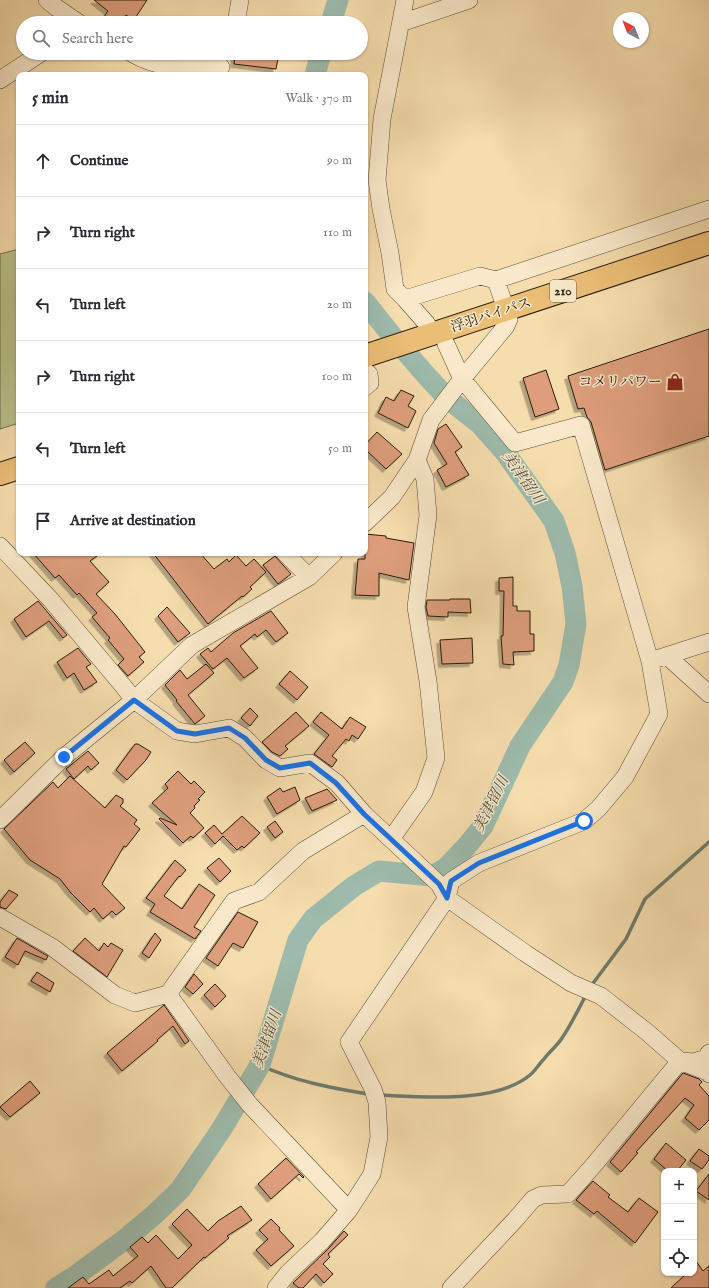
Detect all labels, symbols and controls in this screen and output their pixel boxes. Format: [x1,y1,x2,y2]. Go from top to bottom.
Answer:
north arrow [613,12,649,48]
search box [16,16,368,60]
icon: search [30,27,52,49]
text: Search here [62,29,133,48]
text: 5 min [32,88,69,109]
text: Walk · 370 m [286,90,352,107]
icon: ahead [32,150,54,172]
text: Continue [70,151,128,170]
text: 90 m [327,152,352,169]
icon: right [32,222,54,244]
text: Turn right [70,223,135,242]
text: 110 m [323,224,352,241]
road number: 210 [550,280,576,302]
icon: left [32,294,54,316]
street label: 浮羽バイパス [448,294,534,336]
text: Turn left [70,295,126,314]
text: 20 m [327,296,352,313]
icon: right [32,366,54,388]
text: Turn right [70,367,135,386]
text: 100 m [322,368,352,385]
shop icon: コメリパワー [665,372,685,392]
place label: コメリパワー [578,373,662,391]
icon: left [32,438,54,460]
text: Turn left [70,439,126,458]
text: 50 m [328,440,352,457]
water label: 美津留川 [498,448,549,510]
icon: arrive [32,510,54,532]
text: Arrive at destination [70,511,196,530]
route end [55,748,73,766]
water label: 美津留川 [469,771,514,835]
route start [575,812,593,830]
water label: 美津留川 [248,1006,286,1070]
map controls [661,1168,697,1276]
button: + [661,1168,697,1204]
button: − [661,1204,697,1240]
button: locate [661,1240,697,1276]

